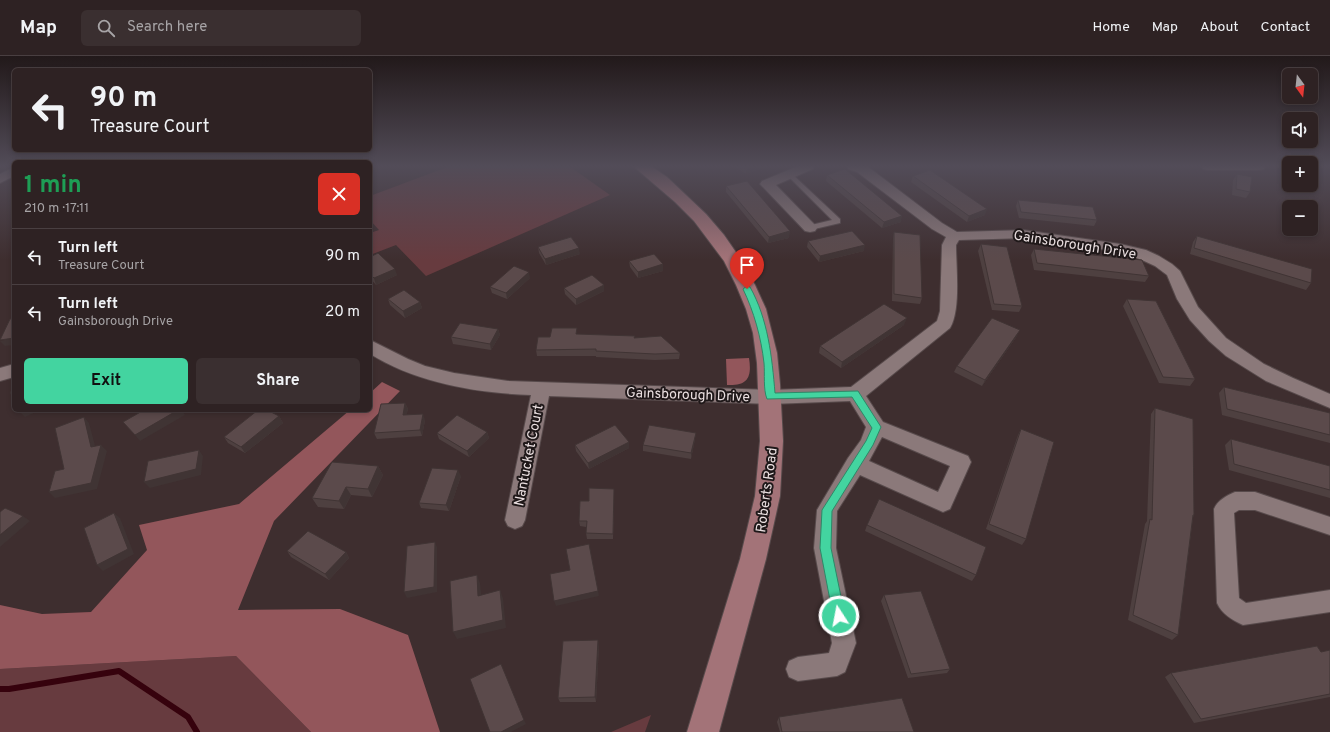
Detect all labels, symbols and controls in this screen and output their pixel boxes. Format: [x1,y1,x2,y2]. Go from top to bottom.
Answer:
search box [81,10,361,46]
text: Map [20,16,57,40]
icon: search [95,17,117,39]
text: Search here [127,18,207,37]
text: Home [1093,19,1130,36]
text: Map [1152,19,1178,36]
text: About [1200,19,1239,36]
text: Contact [1261,19,1310,36]
north arrow [1282,68,1318,104]
map controls [1282,68,1318,236]
text: 90 m [90,81,157,117]
icon: left [24,84,76,136]
button: sound [1282,112,1318,148]
text: Treasure Court [90,116,210,139]
button: + [1282,156,1318,192]
text: 1 min [24,171,82,201]
button: close [318,173,360,215]
button: − [1282,200,1318,236]
text: 210 m · 17:11 [24,201,89,217]
street label: Gainsborough Drive [1012,227,1137,264]
text: Turn left [58,239,118,258]
icon: left [24,246,46,268]
text: 90 m [325,247,360,266]
pin [730,248,764,289]
icon: arrive [736,254,758,276]
text: Treasure Court [58,258,144,274]
text: Turn left [58,295,118,314]
icon: left [24,302,46,324]
text: 20 m [325,303,360,322]
text: Gainsborough Drive [58,314,173,330]
button: Exit [24,358,188,404]
button: Share [196,358,360,404]
street label: Gainsborough Drive [626,385,750,406]
street label: Nantucket Court [511,403,548,508]
street label: Roberts Road [753,447,782,534]
position arrow [818,595,860,637]

